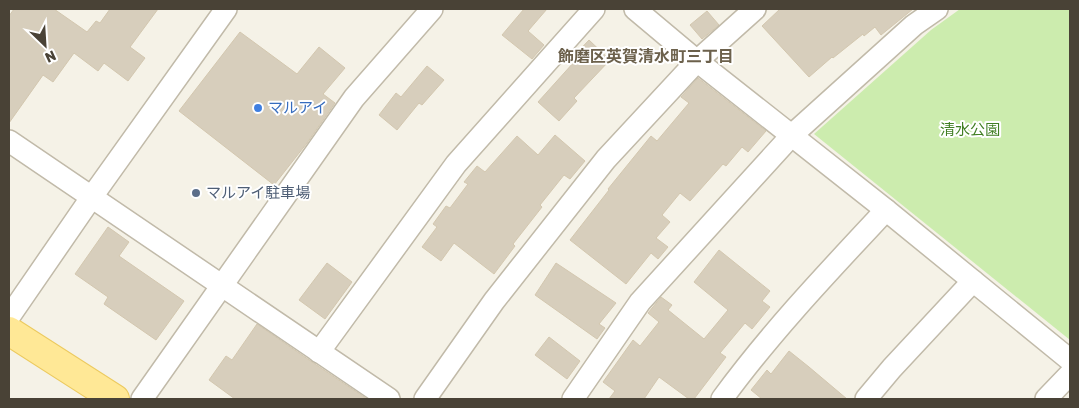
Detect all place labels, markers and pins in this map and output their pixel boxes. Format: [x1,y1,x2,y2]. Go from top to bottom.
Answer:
place label: マルアイ [268,99,327,117]
marker: マルアイ [252,102,264,114]
place label: マルアイ駐車場 [206,184,310,202]
marker: マルアイ駐車場 [190,187,202,199]

